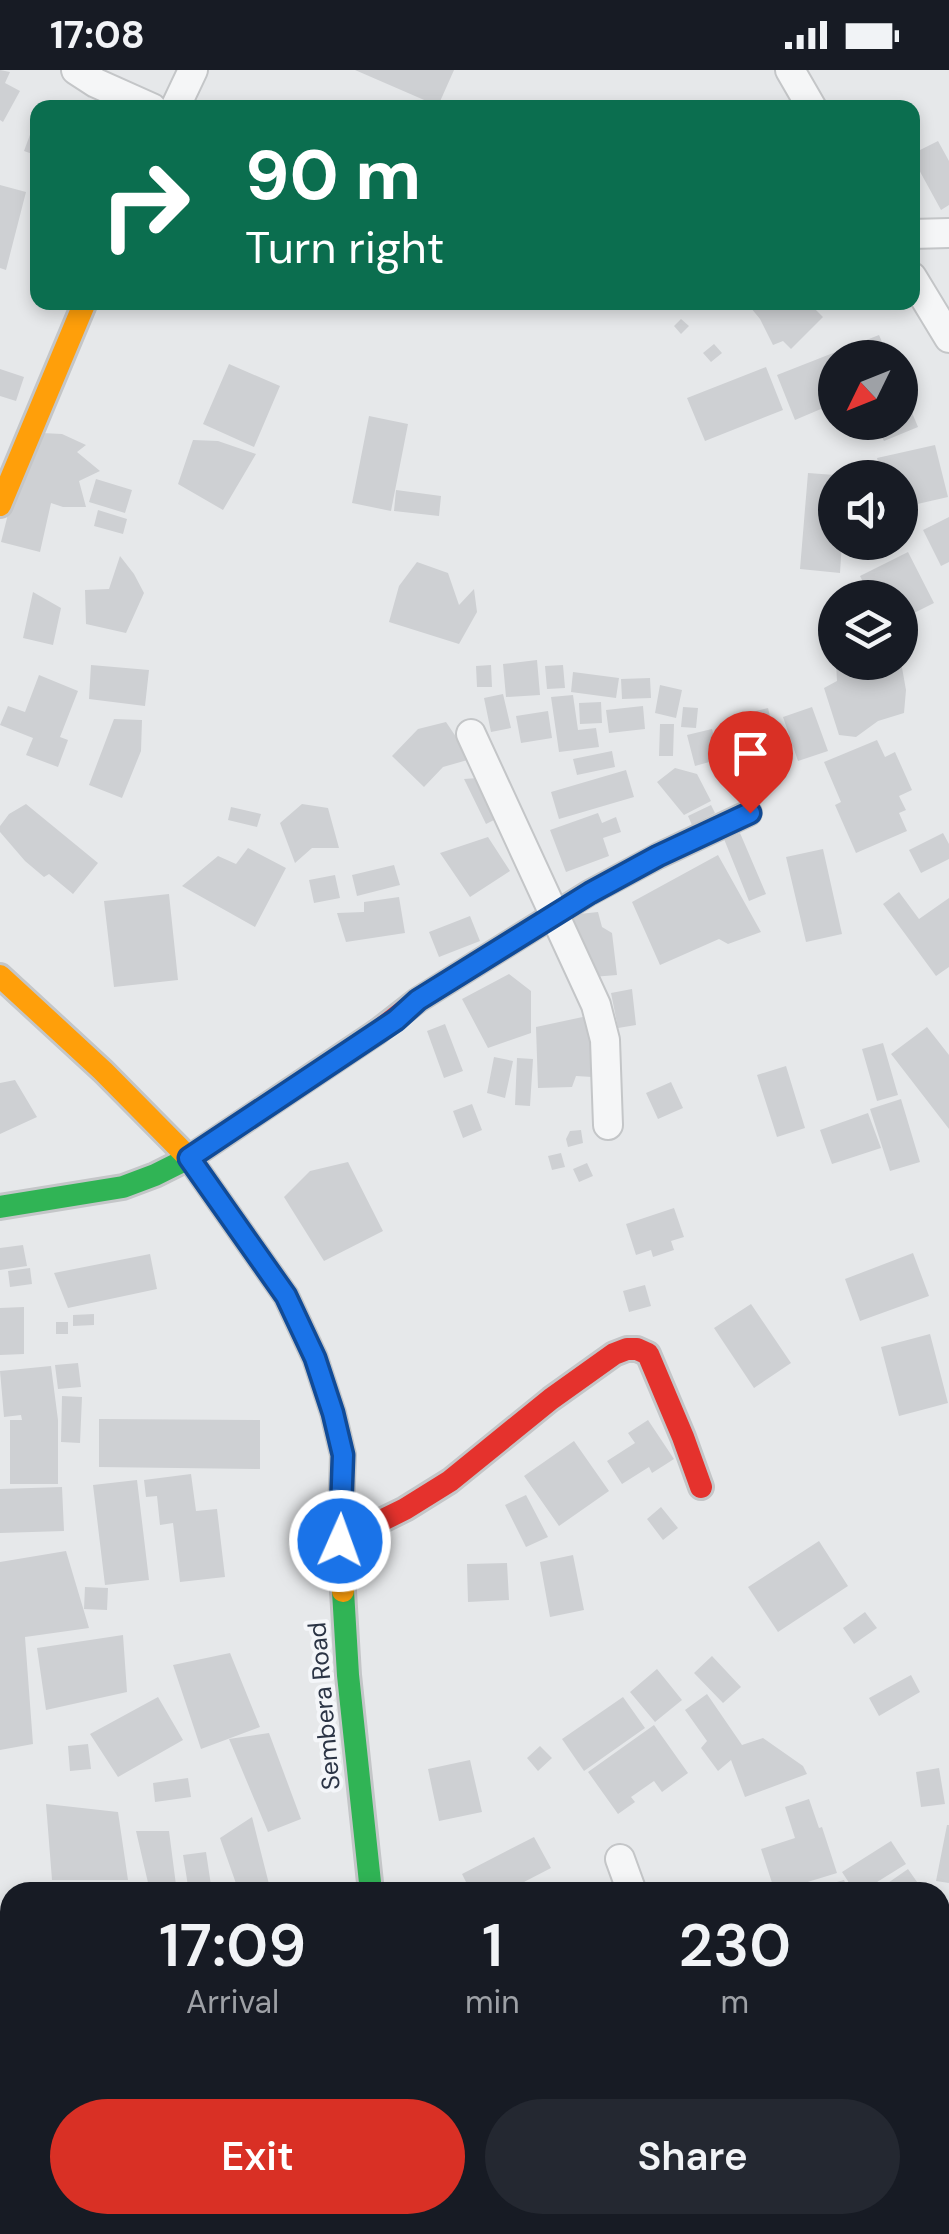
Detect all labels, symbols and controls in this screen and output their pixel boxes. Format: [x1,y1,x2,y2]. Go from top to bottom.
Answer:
text: 17:08 [50,10,145,60]
text: 90 m [245,130,421,221]
icon: right [80,140,210,270]
text: Turn right [245,218,444,277]
north arrow [818,340,918,440]
map controls [818,340,918,680]
button: sound [818,460,918,560]
button: layers [818,580,918,680]
pin [708,711,793,814]
icon: arrive [723,726,778,781]
position arrow [288,1489,392,1593]
street label: Sembera Road [300,1621,348,1791]
text: 17:09 [159,1906,306,1985]
text: 1 [482,1906,503,1985]
text: 230 [679,1906,791,1985]
text: Arrival [186,1981,279,2023]
text: min [465,1981,520,2023]
text: m [721,1981,749,2023]
button: Exit [50,2099,465,2214]
button: Share [485,2099,900,2214]

